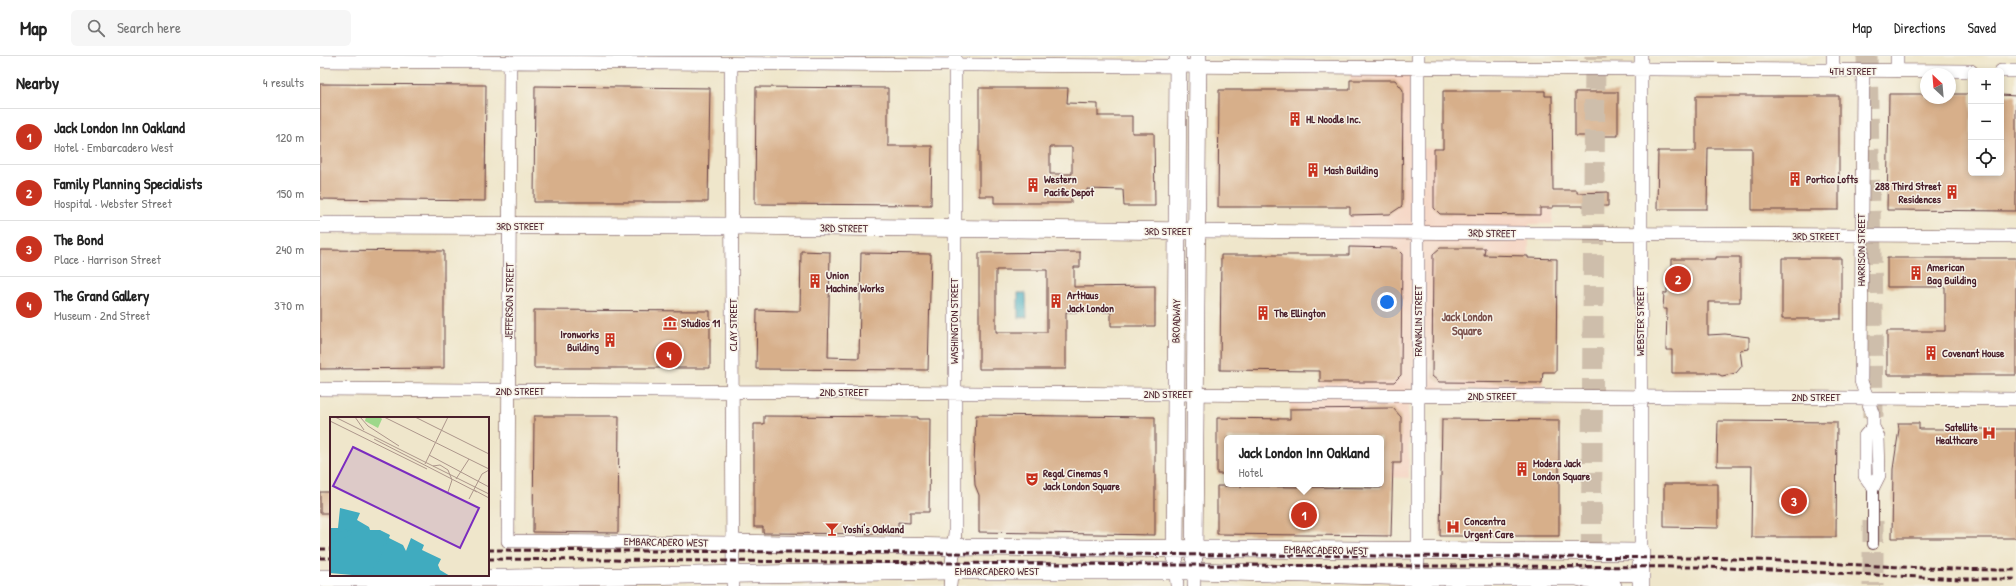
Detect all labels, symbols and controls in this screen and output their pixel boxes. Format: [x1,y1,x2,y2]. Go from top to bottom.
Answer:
search box [71,10,351,46]
text: Map [20,15,47,41]
icon: search [85,17,107,39]
text: Search here [117,17,181,38]
text: Map [1852,18,1872,37]
text: Directions [1894,18,1945,37]
text: Saved [1967,18,1996,37]
street label: 4TH STREET [1829,64,1877,78]
north arrow [1920,68,1956,104]
map controls [1968,68,2004,176]
button: + [1968,68,2004,104]
text: Nearby [16,71,59,94]
text: 4 results [263,73,304,91]
button: − [1968,104,2004,140]
building icon: HL Noodle Inc. [1287,111,1303,127]
place label: HL Noodle Inc. [1306,112,1361,126]
text: Jack London Inn Oakland [54,117,185,138]
text: 1 [27,128,31,146]
text: 120 m [276,128,304,146]
text: Hotel · Embarcadero West [54,138,173,156]
button: locate [1968,140,2004,176]
building icon: Mash Building [1305,162,1321,178]
place label: Mash Building [1324,163,1378,178]
building icon: Portico Lofts [1787,171,1803,187]
place label: Western Pacific Depot [1044,172,1095,200]
place label: Portico Lofts [1806,172,1859,186]
text: Family Planning Specialists [54,173,202,194]
building icon: Western Pacific Depot [1025,177,1041,193]
place label: 288 Third Street Residences [1875,179,1942,206]
text: 2 [26,184,32,202]
text: 150 m [276,184,304,202]
building icon: 288 Third Street Residences [1944,184,1960,200]
text: Hospital · Webster Street [54,194,172,212]
street label: HARRISON STREET [1854,213,1868,286]
street label: 3RD STREET [496,219,545,233]
street label: 3RD STREET [820,221,869,235]
street label: 3RD STREET [1144,224,1193,238]
street label: 3RD STREET [1468,226,1517,240]
text: The Bond [54,229,103,250]
street label: 3RD STREET [1792,229,1841,243]
text: 3 [26,240,32,258]
text: 240 m [275,240,304,258]
text: Place · Harrison Street [54,250,161,268]
place label: American Bag Building [1927,260,1976,288]
street label: JEFFERSON STREET [501,262,517,339]
pin: 2 [1665,264,1691,294]
building icon: American Bag Building [1908,265,1924,281]
place label: Union Machine Works [826,268,885,295]
building icon: Union Machine Works [807,273,823,289]
street label: WASHINGTON STREET [947,277,961,364]
text: The Grand Gallery [54,285,149,306]
street label: FRANKLIN STREET [1411,285,1425,358]
street label: WEBSTER STREET [1633,285,1647,356]
place label: ArtHaus Jack London [1067,288,1114,315]
your location [1377,292,1397,312]
building icon: ArtHaus Jack London [1048,293,1064,309]
text: 4 [27,296,31,314]
text: 370 m [274,296,304,314]
street label: CLAY STREET [726,298,740,351]
street label: BROADWAY [1169,299,1183,343]
building icon: The Ellington [1255,305,1271,321]
text: Museum · 2nd Street [54,306,150,324]
place label: The Ellington [1273,306,1326,321]
district label: Jack London Square [1441,308,1493,340]
museum icon: Studios 11 [662,315,678,331]
place label: Studios 11 [681,316,720,330]
place label: Ironworks Building [560,327,600,355]
building icon: Ironworks Building [602,332,618,348]
pin: 4 [656,340,682,370]
building icon: Covenant House [1923,345,1939,361]
place label: Covenant House [1942,346,2005,360]
street label: 2ND STREET [496,384,545,398]
street label: 2ND STREET [820,385,869,399]
street label: 2ND STREET [1144,387,1193,401]
street label: 2ND STREET [1468,389,1517,403]
street label: 2ND STREET [1792,390,1841,404]
inset map [330,417,489,576]
place label: Satellite Healthcare [1936,420,1979,447]
hospital icon: Satellite Healthcare [1981,425,1997,441]
popup [1224,435,1384,487]
text: Jack London Inn Oakland [1239,442,1369,463]
place label: Modera Jack London Square [1533,456,1591,484]
building icon: Modera Jack London Square [1514,461,1530,477]
text: Hotel [1239,463,1263,481]
place label: Regal Cinemas 9 Jack London Square [1043,466,1121,494]
theatre icon: Regal Cinemas 9 Jack London Square [1024,471,1040,487]
pin: 3 [1781,486,1807,516]
pin: 1 [1291,500,1317,530]
place label: Concentra Urgent Care [1464,514,1514,542]
hospital icon: Concentra Urgent Care [1445,519,1461,535]
bar icon: Yoshi's Oakland [824,521,840,537]
place label: Yoshi's Oakland [842,522,904,536]
street label: EMBARCADERO WEST [624,534,709,550]
street label: EMBARCADERO WEST [1284,542,1369,558]
street label: EMBARCADERO WEST [955,564,1040,578]

